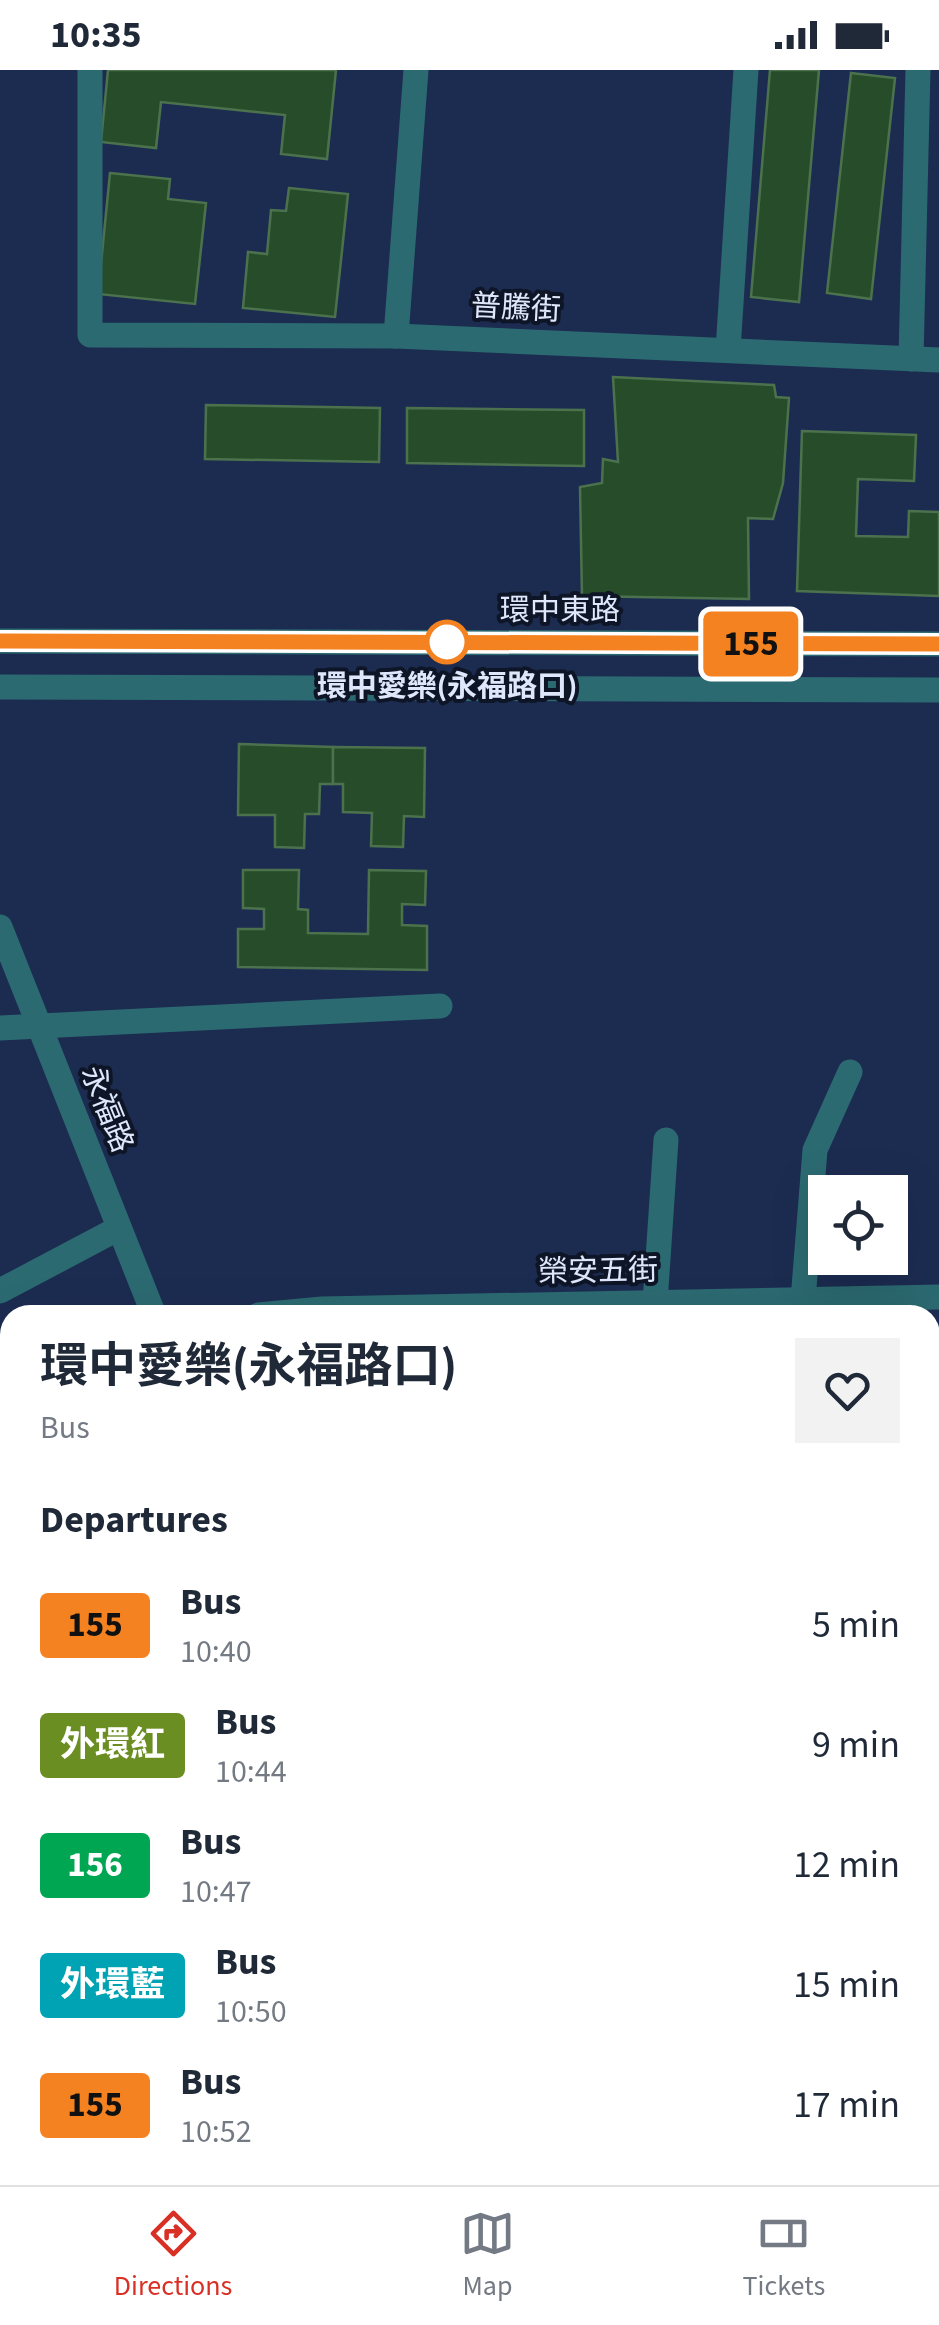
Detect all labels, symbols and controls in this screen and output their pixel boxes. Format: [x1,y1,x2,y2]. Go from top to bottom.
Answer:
text: 10:35 [50,8,142,62]
street label: 普騰街 [470,284,562,332]
street label: 環中東路 [500,589,620,632]
line badge: 155 [694,612,808,676]
text: 155 [723,619,779,669]
marker: 環中愛樂(永福路口) [426,621,468,663]
place label: 環中愛樂(永福路口) [317,665,577,708]
street label: 永福路 [70,1059,144,1159]
map controls [808,1175,908,1275]
button: locate [808,1175,908,1275]
street label: 榮安五街 [538,1248,658,1294]
text: 環中愛樂(永福路口) [40,1333,457,1401]
button: heart [795,1338,900,1443]
text: Bus [40,1405,90,1451]
text: Departures [40,1493,228,1547]
text: Bus [180,1575,241,1629]
text: 5 min [812,1598,900,1652]
text: 155 [67,1600,123,1650]
text: 10:40 [180,1629,252,1675]
text: Bus [215,1695,276,1749]
text: 9 min [812,1718,900,1772]
text: 外環紅 [60,1720,165,1770]
text: 10:44 [215,1749,287,1795]
text: Bus [180,1815,241,1869]
text: 12 min [793,1838,900,1892]
text: 156 [67,1840,123,1890]
text: 10:47 [180,1869,252,1915]
text: Bus [215,1935,276,1989]
text: 15 min [793,1958,900,2012]
text: 外環藍 [60,1960,165,2010]
text: 10:50 [215,1989,287,2035]
text: Bus [180,2055,241,2109]
text: 17 min [793,2078,900,2132]
text: 155 [67,2080,123,2130]
text: 10:52 [180,2109,252,2155]
tab: Directions [114,2206,232,2306]
tab: Map [460,2206,515,2306]
tab: Tickets [743,2206,825,2306]

